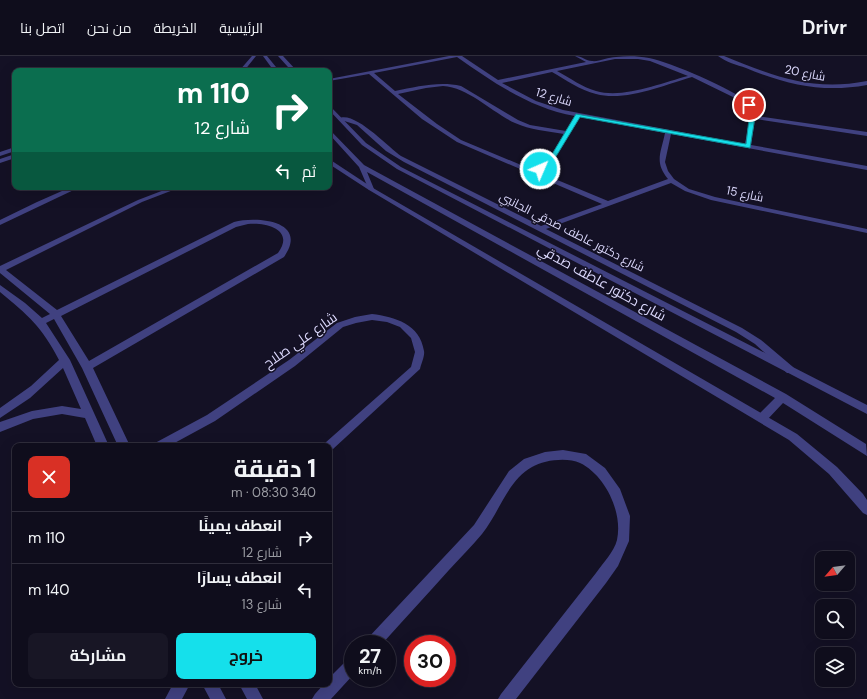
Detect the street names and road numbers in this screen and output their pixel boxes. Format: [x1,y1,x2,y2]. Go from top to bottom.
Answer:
street label: شارع 20 [783,61,827,85]
street label: شارع 12 [534,84,574,110]
street label: شارع 15 [725,182,765,206]
street label: شارع دكتور عاطف صدقي الجانبي [496,188,647,277]
street label: شارع دكتور عاطف صدقي [533,239,669,327]
street label: شارع علي صلاح [259,308,342,375]

